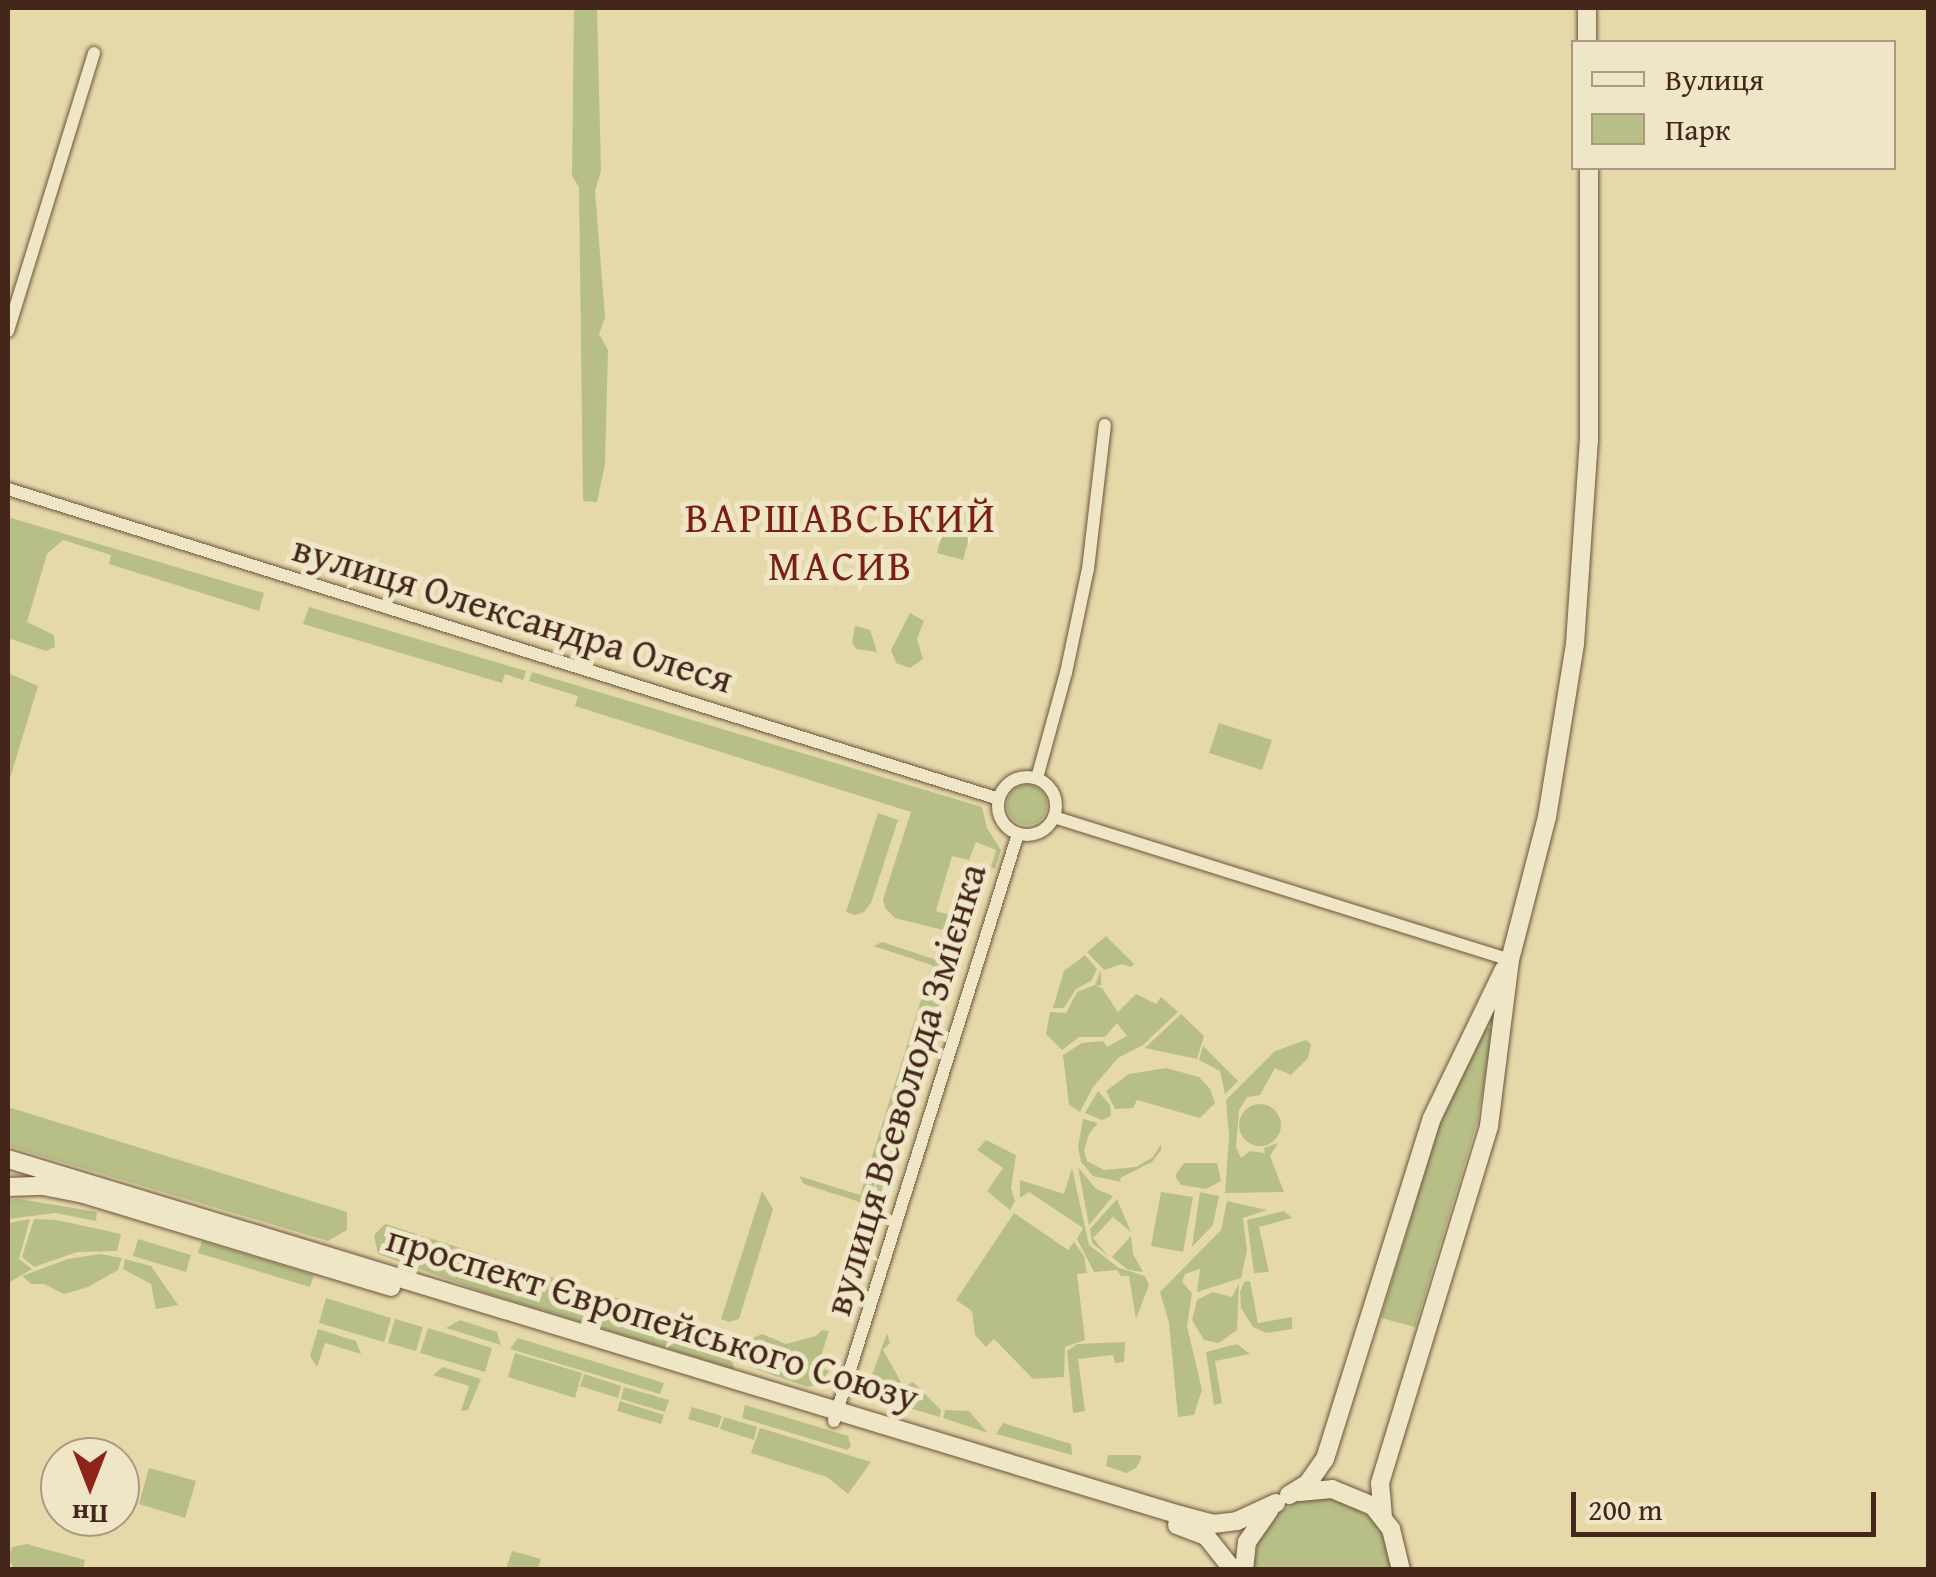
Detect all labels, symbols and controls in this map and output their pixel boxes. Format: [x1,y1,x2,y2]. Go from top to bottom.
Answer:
legend [1571,40,1896,170]
text: Вулиця [1665,57,1764,101]
text: Парк [1665,107,1731,151]
district label: ВАРШАВСЬКИЙ МАСИВ [685,492,997,590]
street label: вулиця Олександра Олеся [287,523,739,703]
street label: вулиця Всеволода Змієнка [812,857,996,1321]
street label: проспект Європейського Союзу [381,1213,925,1421]
north arrow [40,1437,140,1537]
scale bar [1576,1472,1881,1534]
text: 200 m [1588,1487,1662,1531]
text: Пн [72,1495,108,1536]

